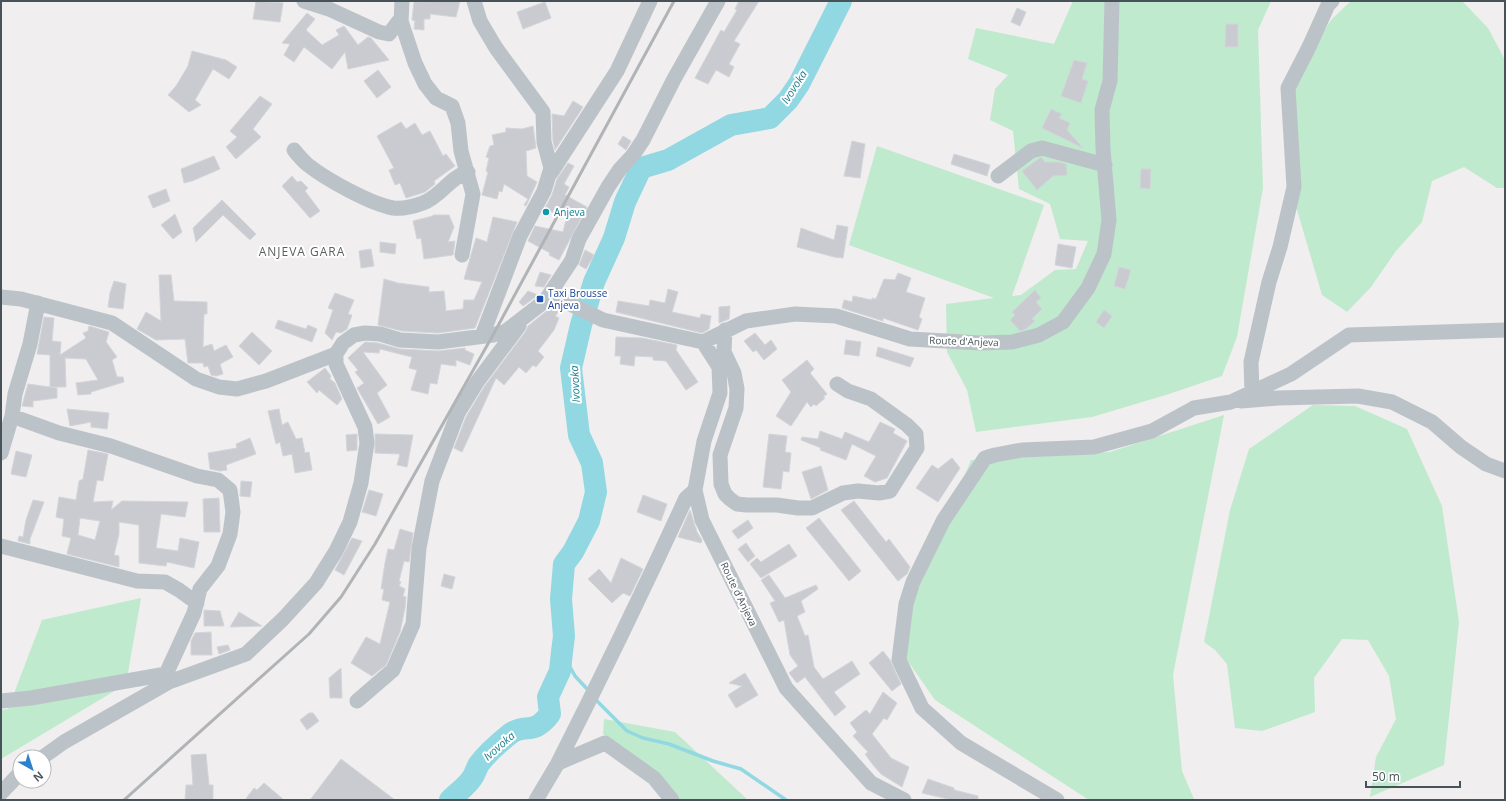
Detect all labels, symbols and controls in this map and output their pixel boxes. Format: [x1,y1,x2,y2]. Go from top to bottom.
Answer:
water label: Ivovoka [777,67,810,106]
place label: Anjeva [554,205,585,219]
marker: Anjeva [541,207,551,217]
district label: ANJEVA GARA [259,243,345,260]
place label: Taxi Brousse Anjeva [548,286,608,312]
marker: Taxi Brousse Anjeva [535,294,545,304]
street label: Route d'Anjeva [929,333,999,349]
water label: Ivovoka [566,365,583,403]
street label: Route d'Anjeva [717,560,761,628]
water label: Ivovoka [480,728,518,763]
north arrow [12,749,52,789]
scale bar [1366,763,1460,789]
text: 50 m [1372,768,1400,785]
text: N [30,769,47,786]

